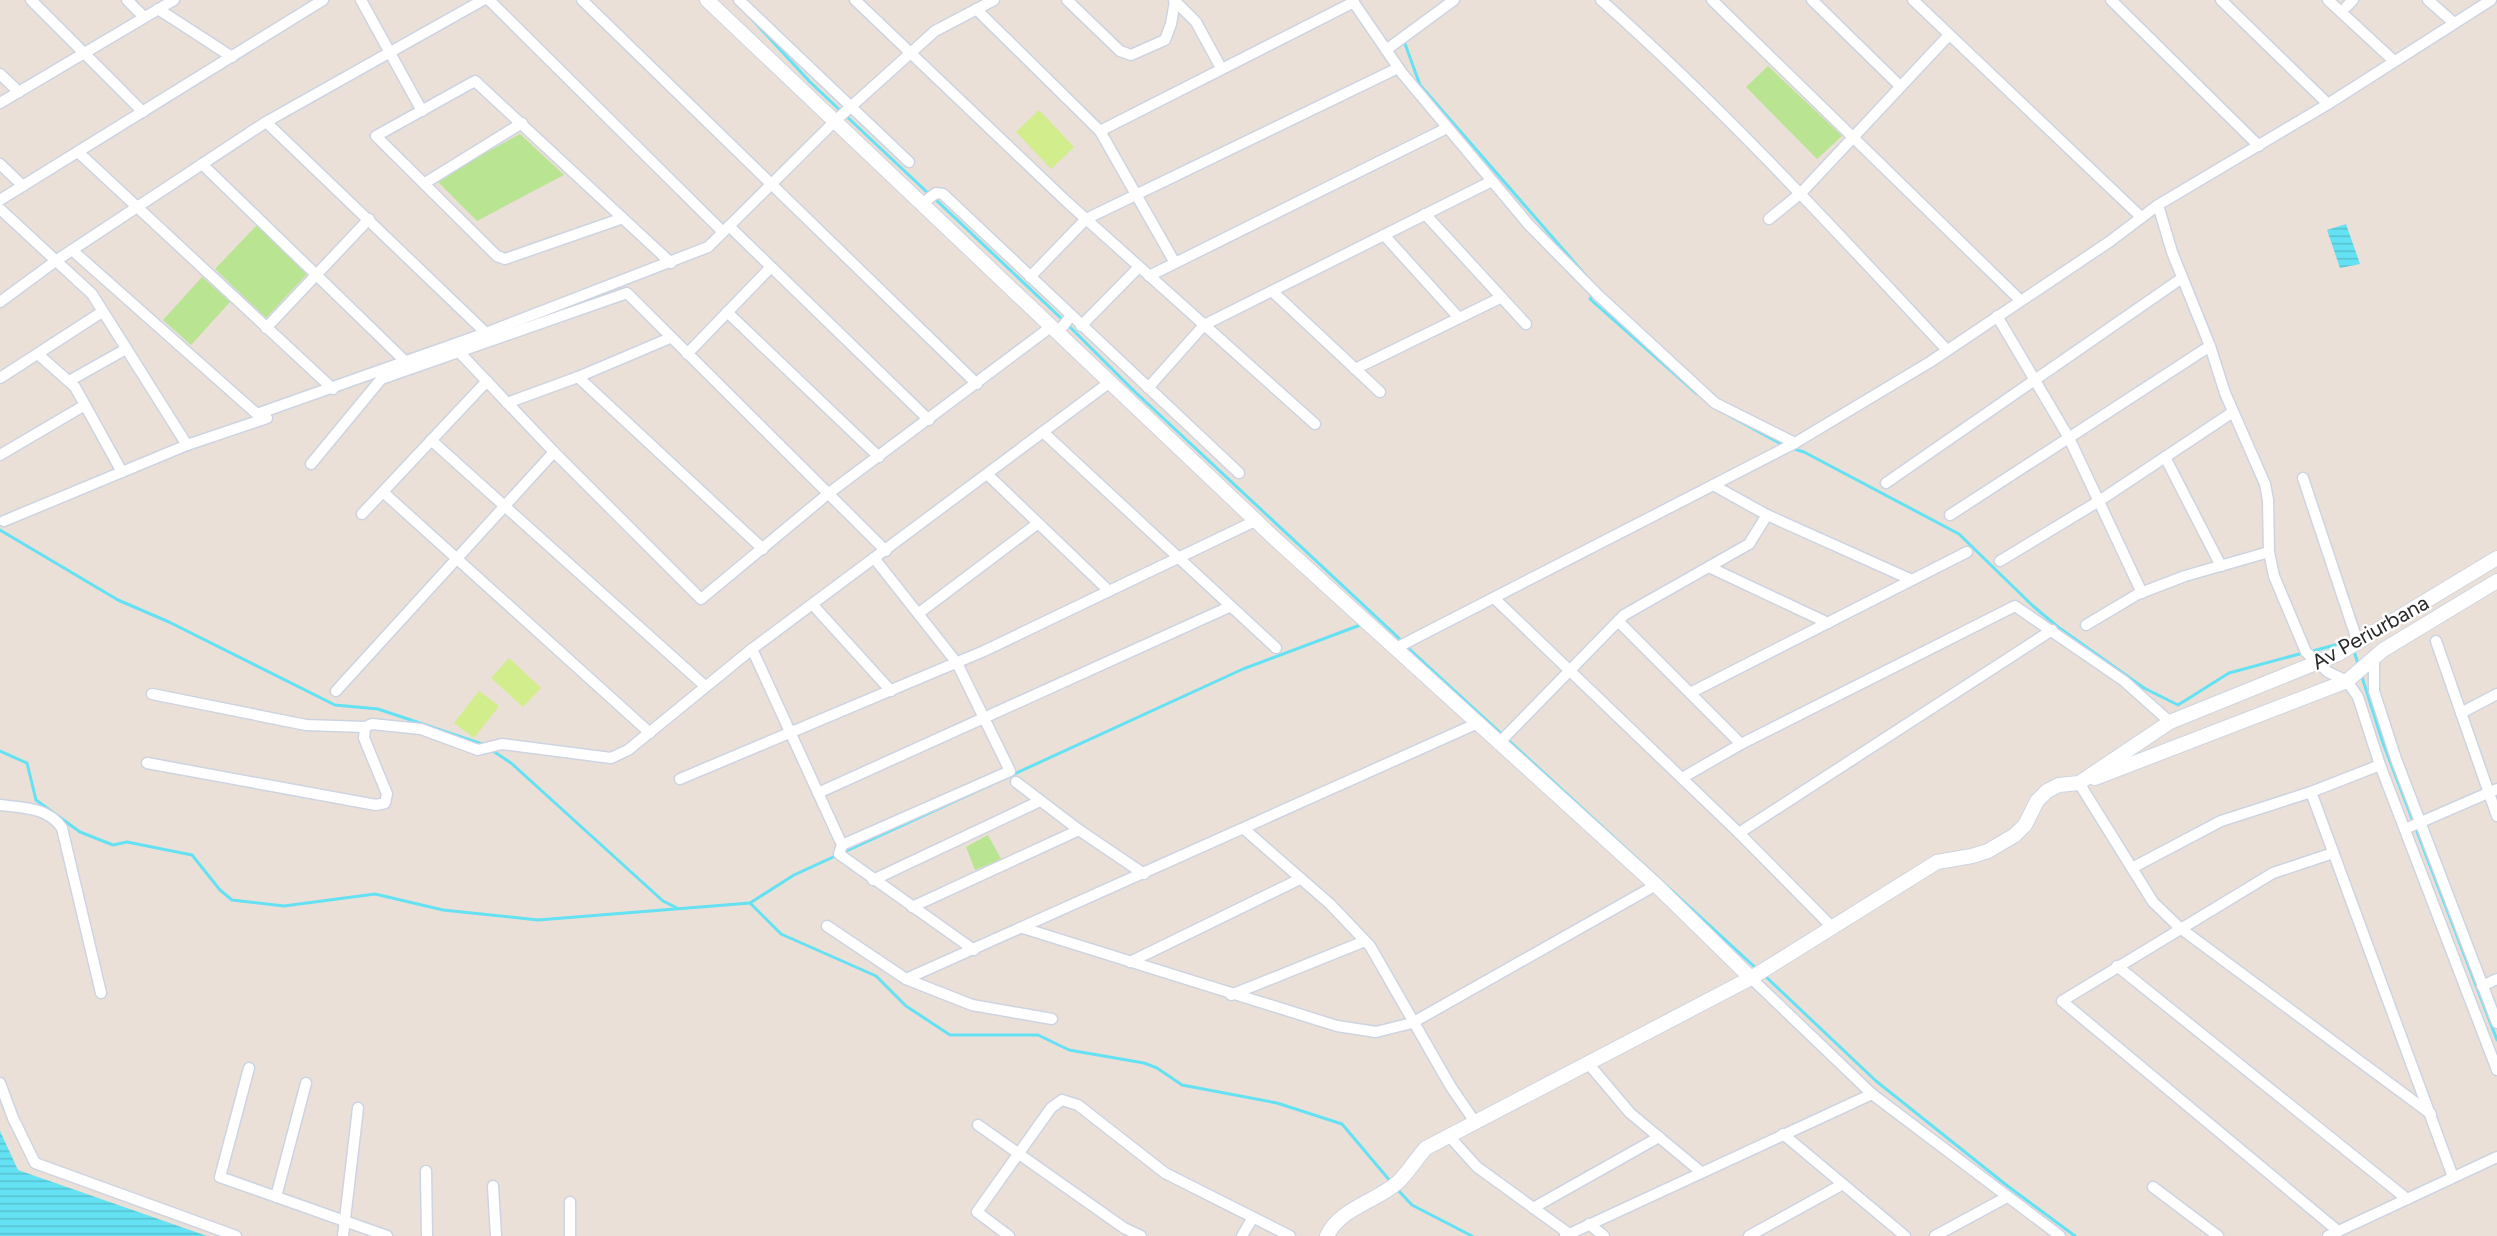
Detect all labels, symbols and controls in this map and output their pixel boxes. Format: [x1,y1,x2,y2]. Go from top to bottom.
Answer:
street label: Av Periurbana [2307,590,2433,674]

